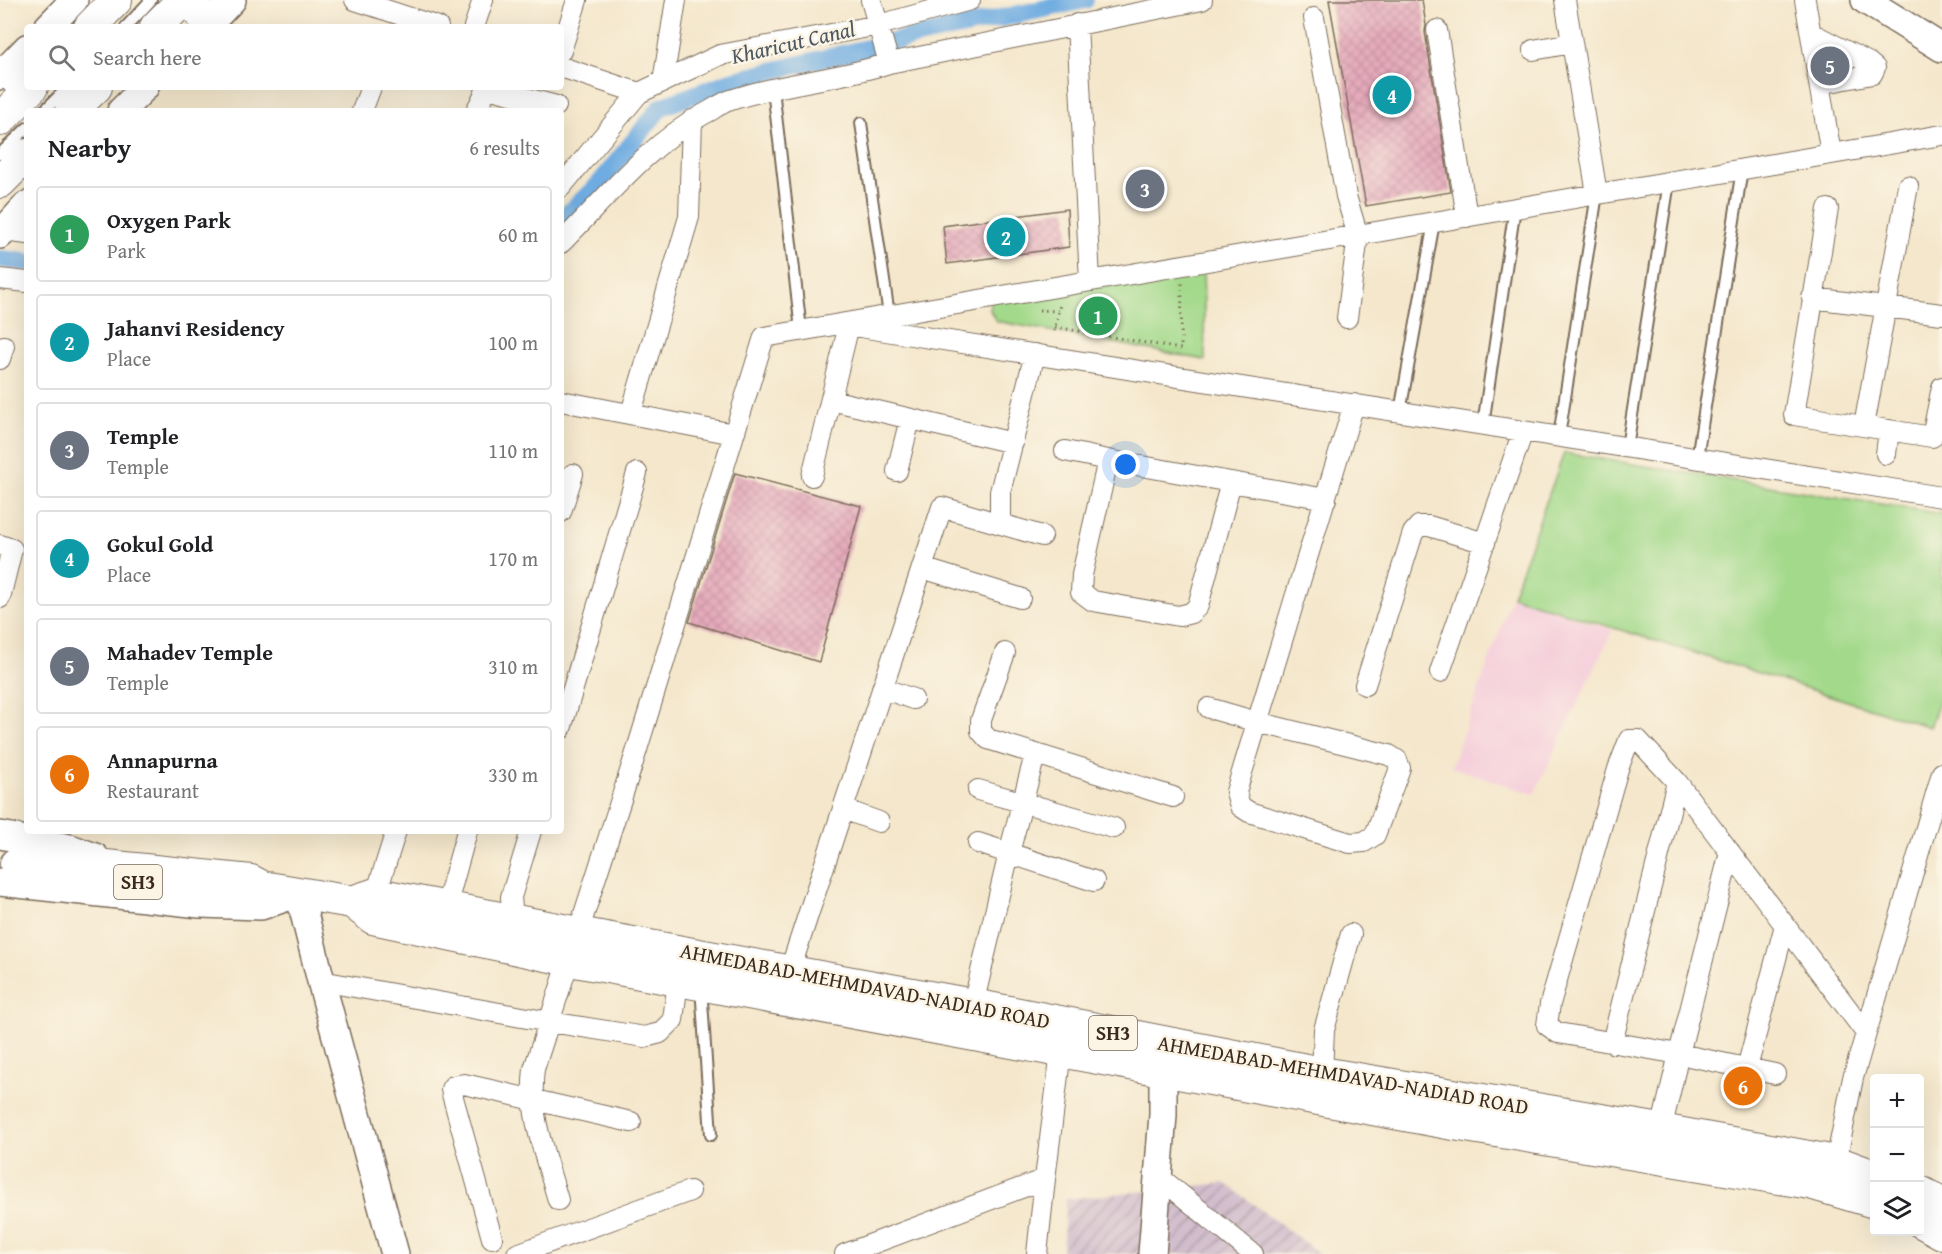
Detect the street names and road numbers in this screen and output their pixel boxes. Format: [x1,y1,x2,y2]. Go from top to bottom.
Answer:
road number: SH3 [114,865,162,899]
street label: AHMEDABAD-MEHMDAVAD-NADIAD ROAD [678,934,1053,1037]
road number: SH3 [1089,1016,1137,1050]
street label: AHMEDABAD-MEHMDAVAD-NADIAD ROAD [1155,1027,1531,1122]

